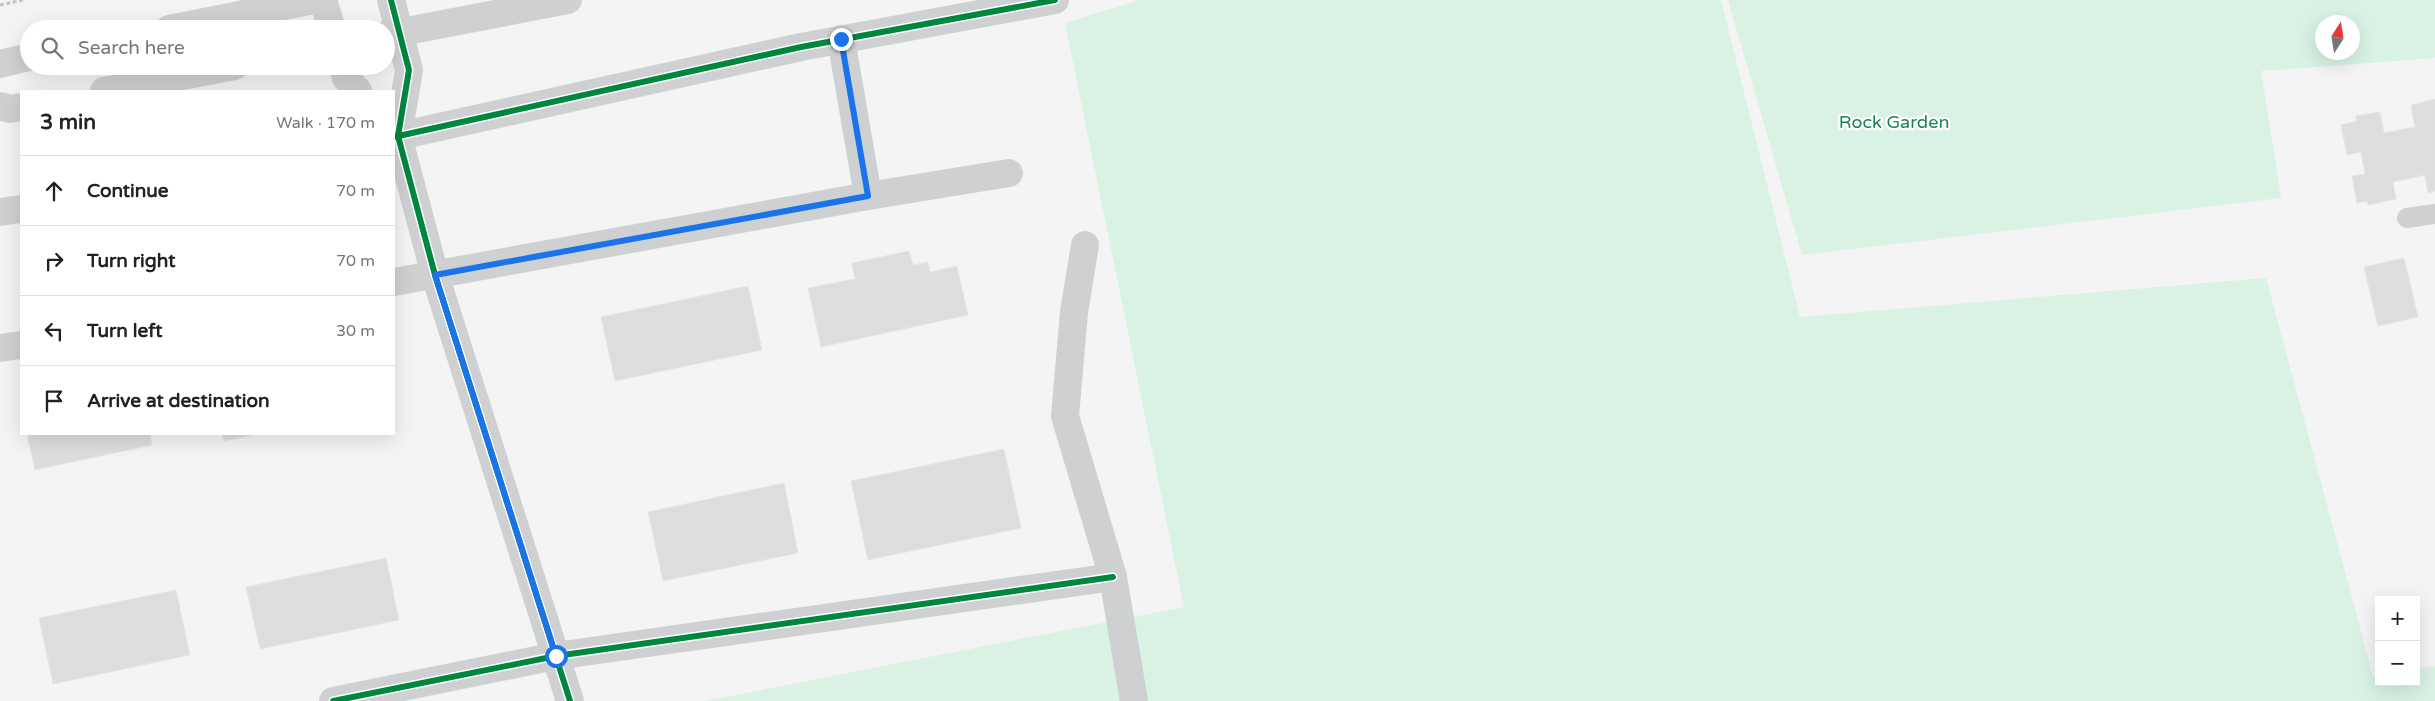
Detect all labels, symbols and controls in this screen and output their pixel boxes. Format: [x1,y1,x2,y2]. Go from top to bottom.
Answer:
north arrow [2315,15,2360,60]
search box [20,20,395,75]
route end [830,28,853,51]
icon: search [38,34,66,62]
text: Search here [78,37,185,59]
text: 3 min [40,110,96,135]
park label: Rock Garden [1839,111,1949,133]
text: Walk · 170 m [276,113,375,133]
icon: ahead [40,177,68,205]
text: Continue [87,180,169,202]
text: 70 m [336,181,375,201]
icon: right [40,247,68,275]
text: Turn right [87,250,175,272]
text: 70 m [336,251,375,271]
icon: left [40,317,68,345]
text: Turn left [87,320,163,342]
text: 30 m [336,321,375,341]
icon: arrive [40,387,68,415]
text: Arrive at destination [87,390,270,412]
map controls [2375,596,2420,686]
button: + [2375,596,2420,641]
button: − [2375,641,2420,686]
route start [545,645,568,668]

